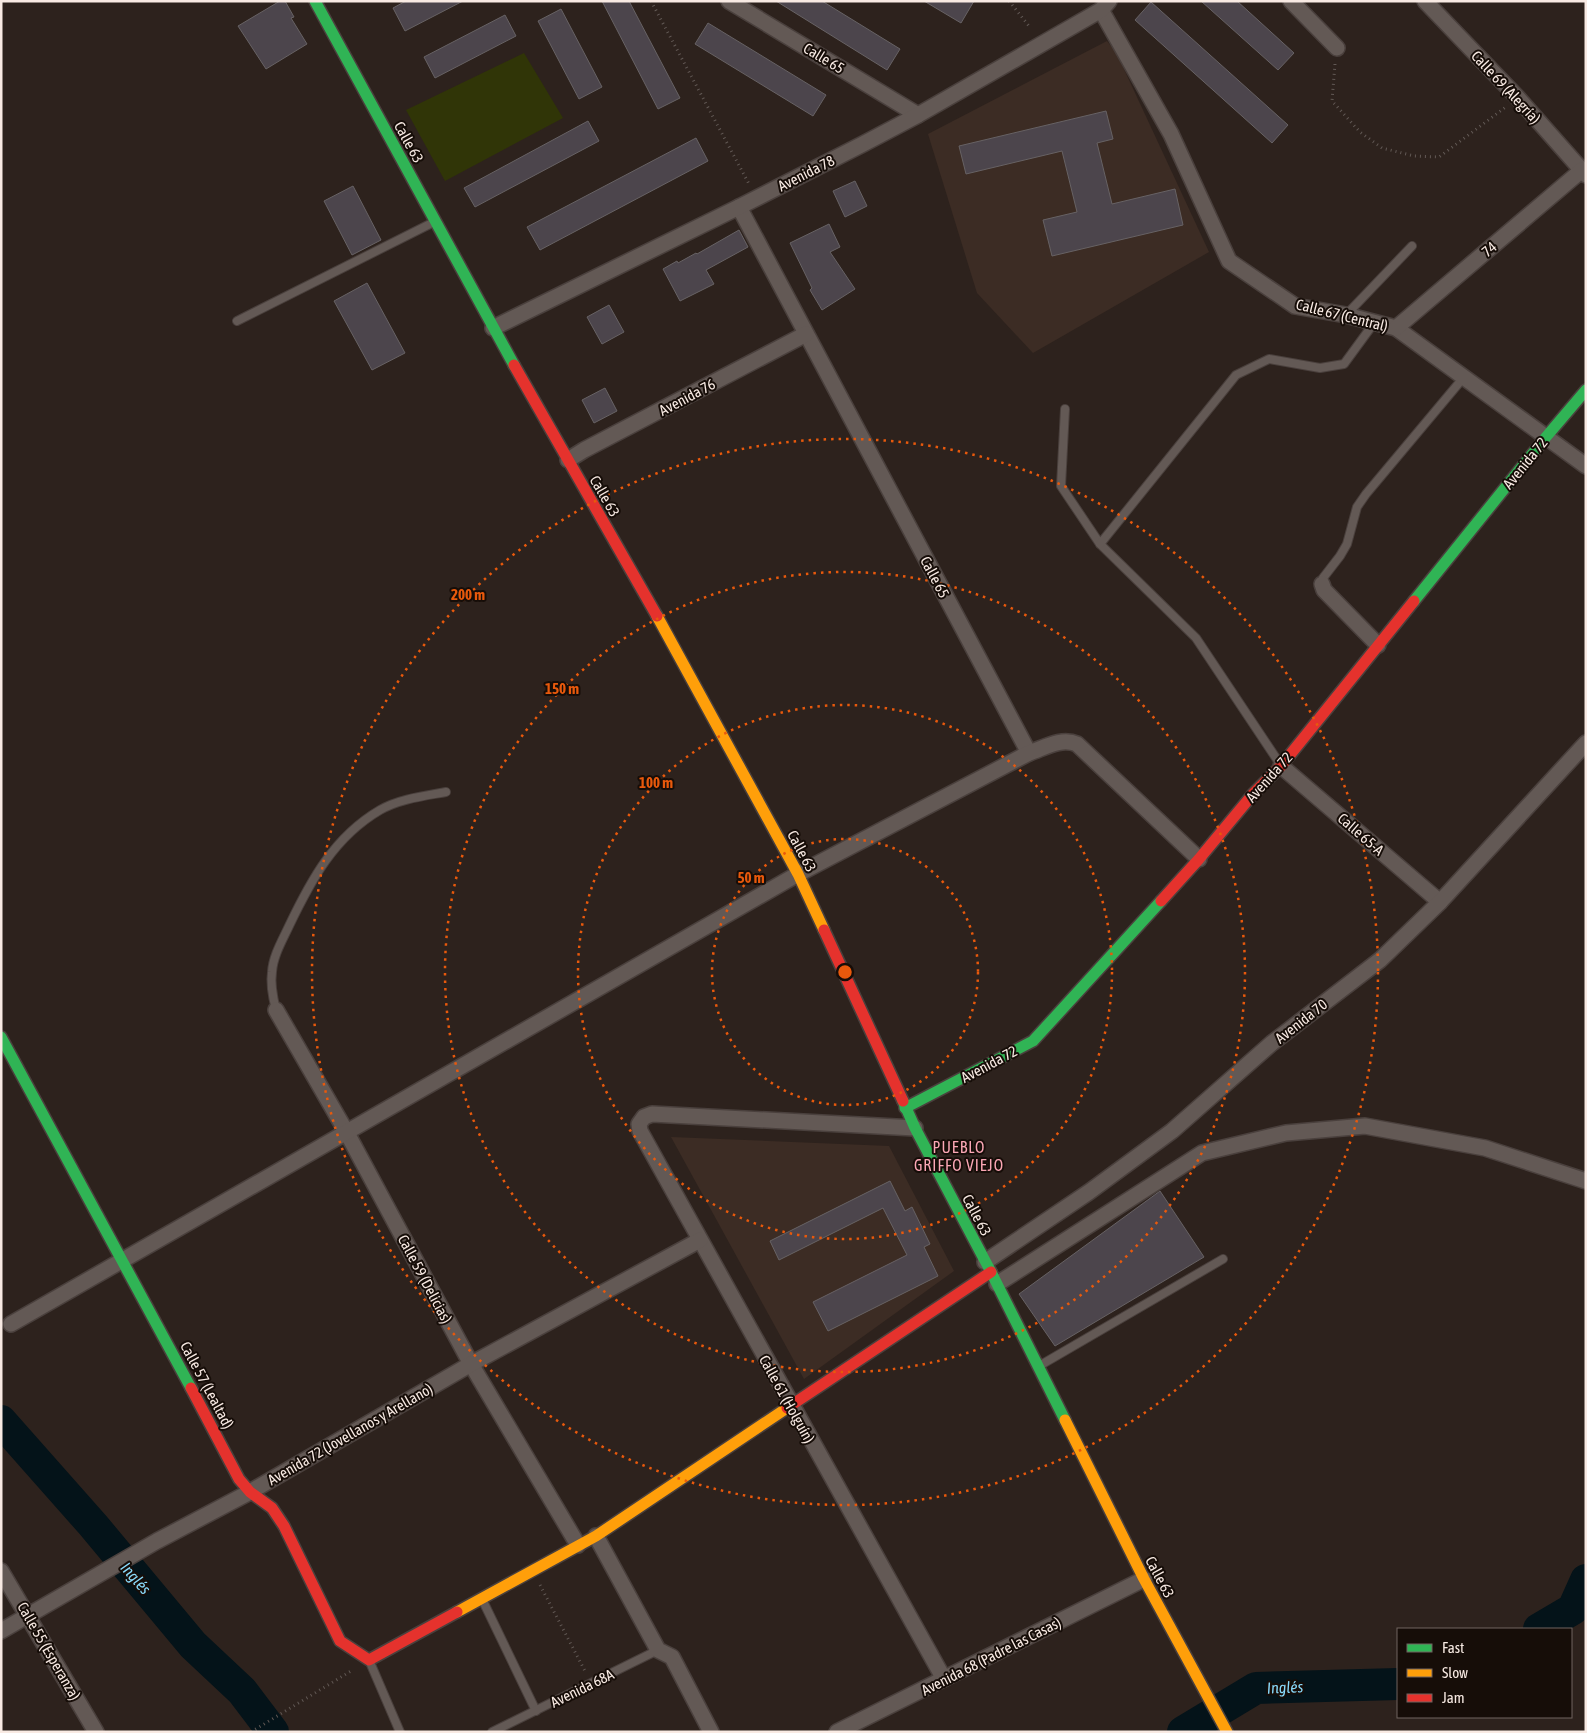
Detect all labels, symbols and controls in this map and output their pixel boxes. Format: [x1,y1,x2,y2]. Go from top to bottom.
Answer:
street label: Calle 65 [801,39,847,77]
street label: Calle 69 (Alegría) [1468,47,1544,127]
street label: Calle 63 [391,118,427,166]
street label: Avenida 78 [775,152,837,194]
street label: 74 [1478,238,1500,260]
street label: Calle 67 (Central) [1294,295,1390,335]
street label: Avenida 76 [656,375,718,419]
street label: Avenida 72 [1499,434,1551,492]
street label: Calle 63 [587,472,623,520]
street label: Calle 65 [917,553,953,601]
text: 200 m [451,586,485,603]
text: 150 m [545,680,579,697]
street label: Avenida 72 [1242,749,1296,805]
text: 100 m [639,774,673,791]
street label: Calle 65-A [1334,809,1388,859]
street label: Calle 63 [784,827,820,875]
text: 50 m [738,869,765,886]
centre of rings [836,963,854,981]
street label: Avenida 70 [1272,995,1330,1047]
street label: Avenida 72 [958,1042,1020,1086]
district label: PUEBLO GRIFFO VIEJO [914,1138,1004,1174]
street label: Calle 63 [959,1191,995,1239]
street label: Calle 59 (Delicias) [395,1232,455,1326]
street label: Calle 57 (Lealtad) [177,1339,237,1431]
street label: Calle 61 (Holguín) [756,1352,818,1446]
street label: Avenida 72 (Jovellanos y Arellano) [265,1380,435,1488]
street label: Calle 63 [1142,1553,1178,1601]
water label: Inglés [117,1558,155,1599]
street label: Calle 55 (Esperanza) [14,1599,84,1703]
street label: Avenida 68 (Padre las Casas) [918,1613,1064,1699]
legend [1397,1628,1572,1718]
text: Fast [1442,1639,1464,1656]
text: Slow [1442,1664,1468,1681]
street label: Avenida 68A [547,1665,617,1711]
water label: Inglés [1267,1677,1304,1698]
text: Jam [1442,1689,1465,1706]

